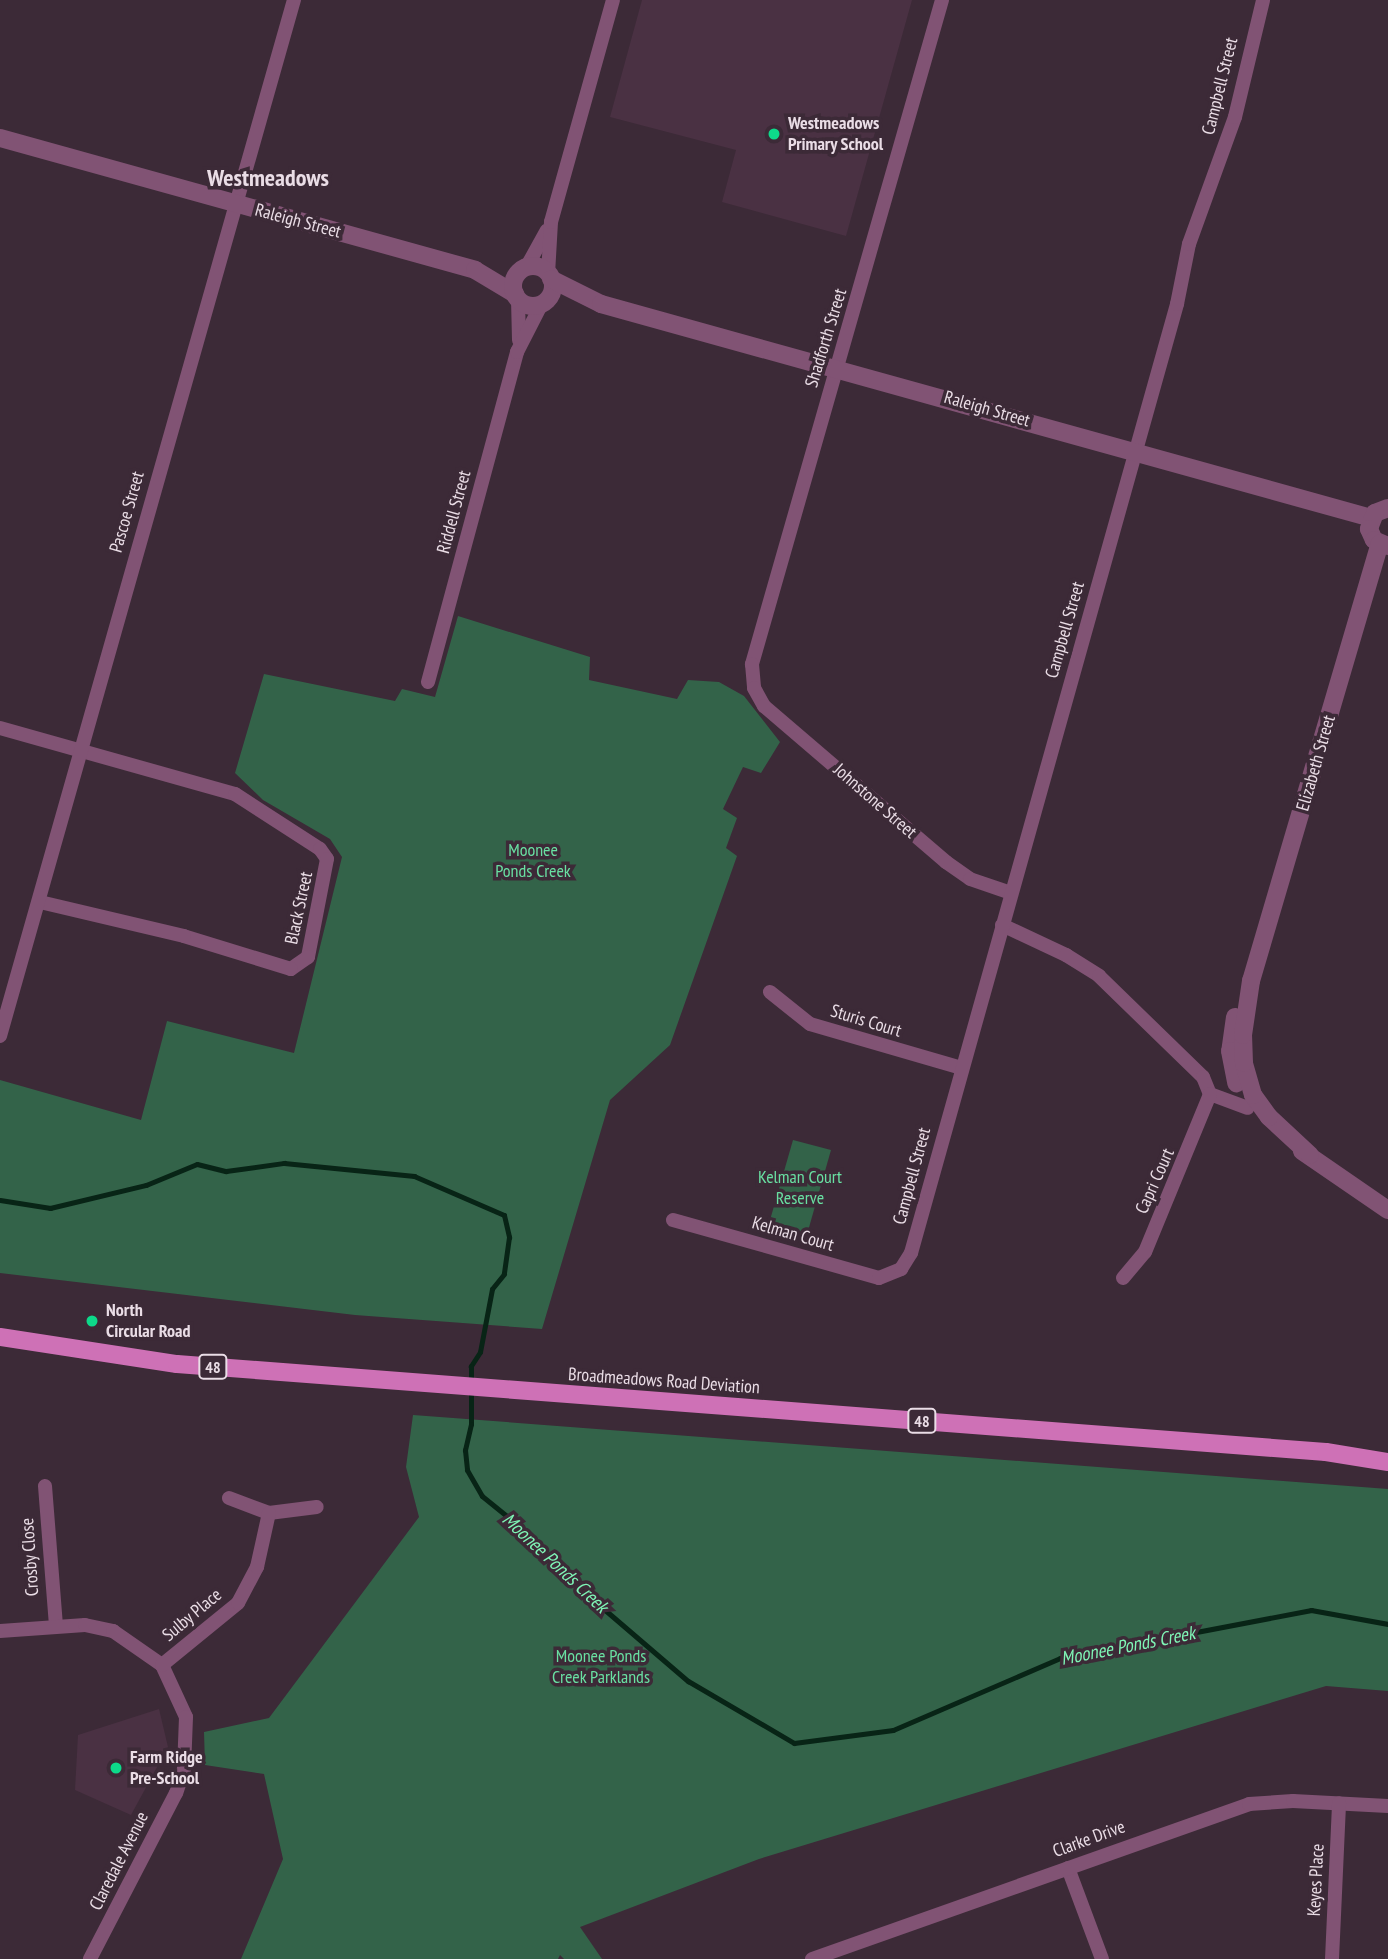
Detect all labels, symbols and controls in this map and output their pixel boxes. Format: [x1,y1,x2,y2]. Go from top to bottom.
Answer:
street label: Campbell Street [1197,35,1243,137]
place label: Westmeadows Primary School [788,113,884,156]
marker: Westmeadows Primary School [766,126,782,142]
district label: Westmeadows [207,164,329,192]
street label: Raleigh Street [253,199,343,243]
street label: Shadforth Street [801,286,851,390]
street label: Raleigh Street [942,386,1032,432]
street label: Riddell Street [433,468,475,556]
street label: Pascoe Street [105,469,149,555]
street label: Campbell Street [1041,579,1089,681]
street label: Elizabeth Street [1292,713,1340,813]
street label: Johnstone Street [829,759,921,843]
park label: Moonee Ponds Creek [495,840,571,882]
street label: Black Street [281,869,317,947]
street label: Sturis Court [828,1000,904,1042]
street label: Campbell Street [889,1125,935,1227]
street label: Capri Court [1131,1145,1179,1217]
park label: Kelman Court Reserve [758,1167,842,1210]
street label: Kelman Court [750,1212,836,1256]
place label: North Circular Road [106,1300,190,1342]
marker: North Circular Road [84,1313,100,1329]
road number: 48 [197,1354,229,1380]
street label: Broadmeadows Road Deviation [567,1364,761,1398]
road number: 48 [906,1408,938,1434]
water label: Moonee Ponds Creek [497,1508,613,1618]
street label: Crosby Close [16,1517,44,1597]
street label: Sulby Place [158,1584,226,1646]
water label: Moonee Ponds Creek [1059,1622,1197,1670]
park label: Moonee Ponds Creek Parklands [552,1646,650,1688]
place label: Farm Ridge Pre-School [130,1747,203,1790]
marker: Farm Ridge Pre-School [108,1760,124,1776]
street label: Claredale Avenue [85,1808,153,1914]
street label: Clarke Drive [1050,1816,1128,1862]
street label: Keyes Place [1303,1843,1329,1917]

